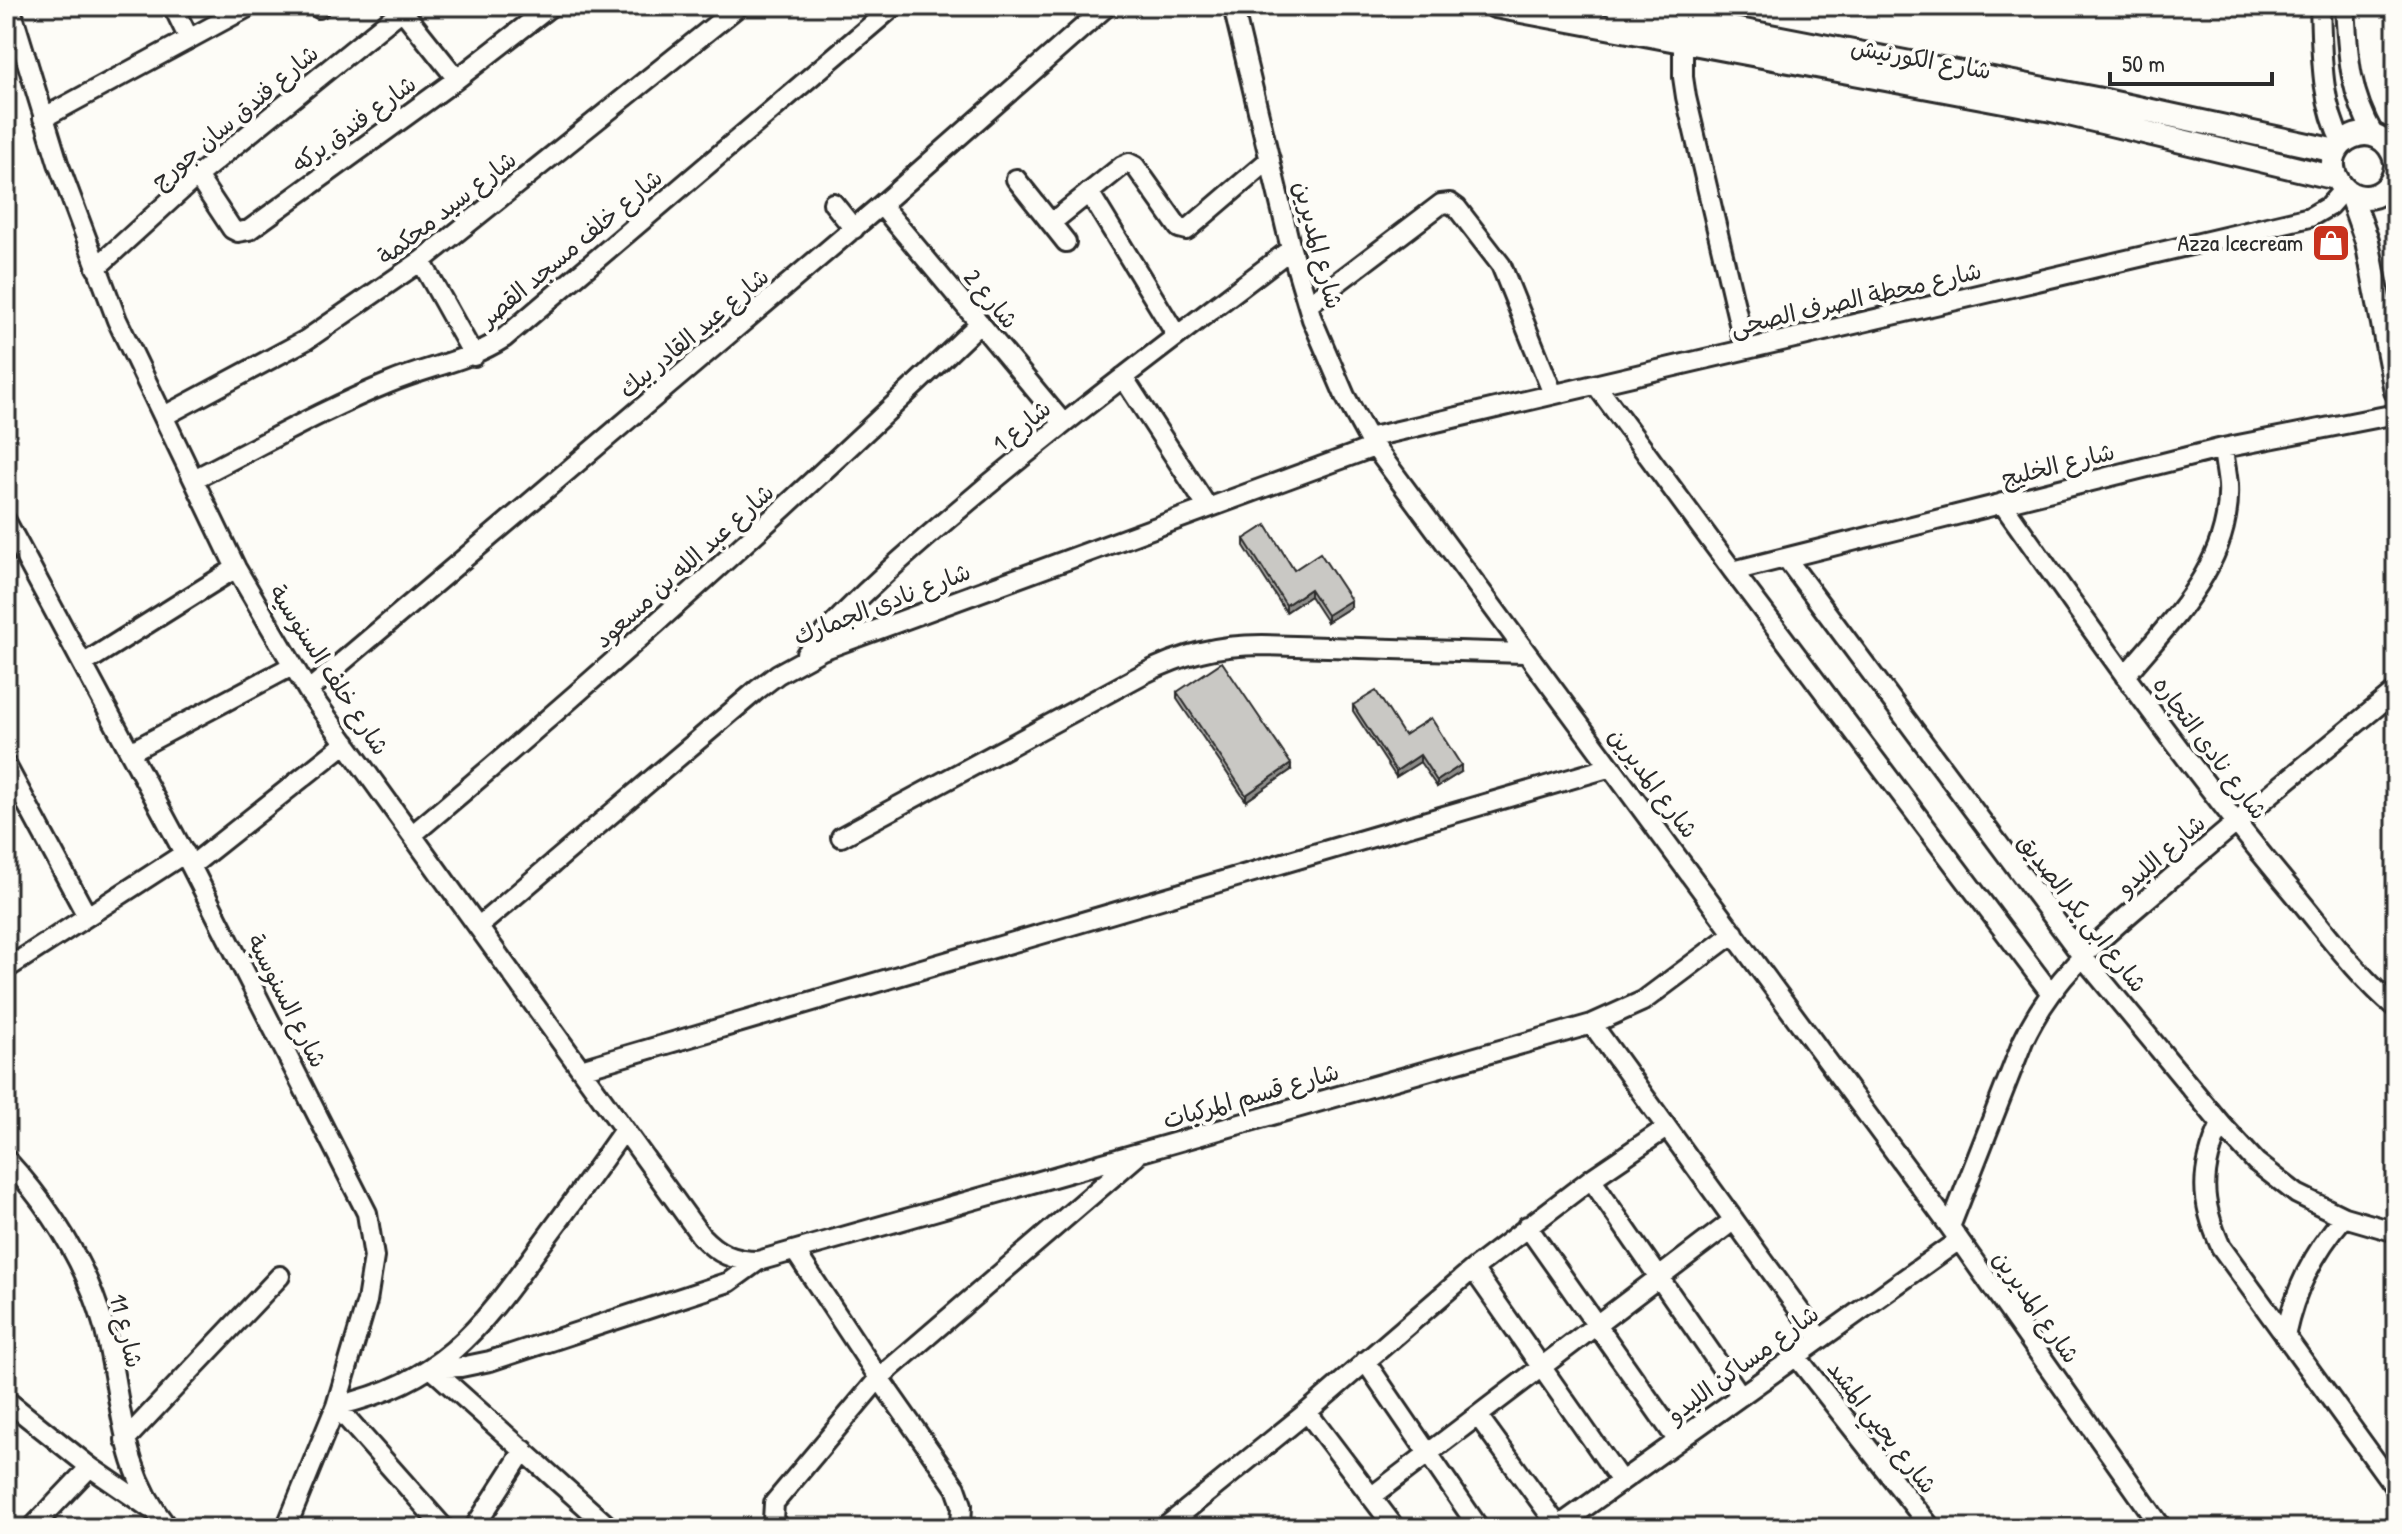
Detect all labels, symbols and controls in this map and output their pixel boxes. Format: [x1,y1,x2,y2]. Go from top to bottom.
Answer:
street label: شارع الكورنيش [1848,30,1994,88]
scale bar [2110,36,2272,86]
street label: شارع فندق سان جورج [144,37,326,197]
text: 50 m [2122,47,2165,79]
street label: شارع فندق بركه [285,67,423,181]
street label: شارع سيد محكمة [370,143,524,273]
street label: شارع خلف مسجد القصر [470,161,670,336]
street label: شارع المديرين [1285,177,1351,313]
shop icon: Azza Icecream [2310,222,2352,264]
place label: Azza Icecream [2177,226,2303,258]
street label: شارع محطة الصرف الصحى [1727,254,1985,344]
street label: شارع عبد القادر بيك [612,260,776,406]
street label: شارع 2 [956,262,1026,336]
street label: شارع 1 [986,392,1058,460]
street label: شارع الخليج [1998,435,2118,495]
street label: شارع عبد الله بن مسعود [587,476,781,656]
street label: شارع نادى الجمارك [788,555,976,653]
street label: شارع خلف السنوسية [261,578,397,762]
street label: شارع نادى التجاره [2145,669,2275,827]
street label: شارع المديرين [1600,720,1706,846]
street label: شارع الليدو [2108,807,2213,904]
street label: شارع ابى بكر الصديق [2009,826,2155,1000]
street label: شارع السنوسية [239,928,335,1074]
street label: شارع قسم المركبات [1159,1055,1343,1138]
street label: شارع المديرين [1984,1244,2088,1370]
street label: شارع 11 [100,1291,152,1371]
street label: شارع مساكن الليدو [1659,1297,1826,1432]
street label: شارع يحيي المشد [1816,1353,1945,1503]

